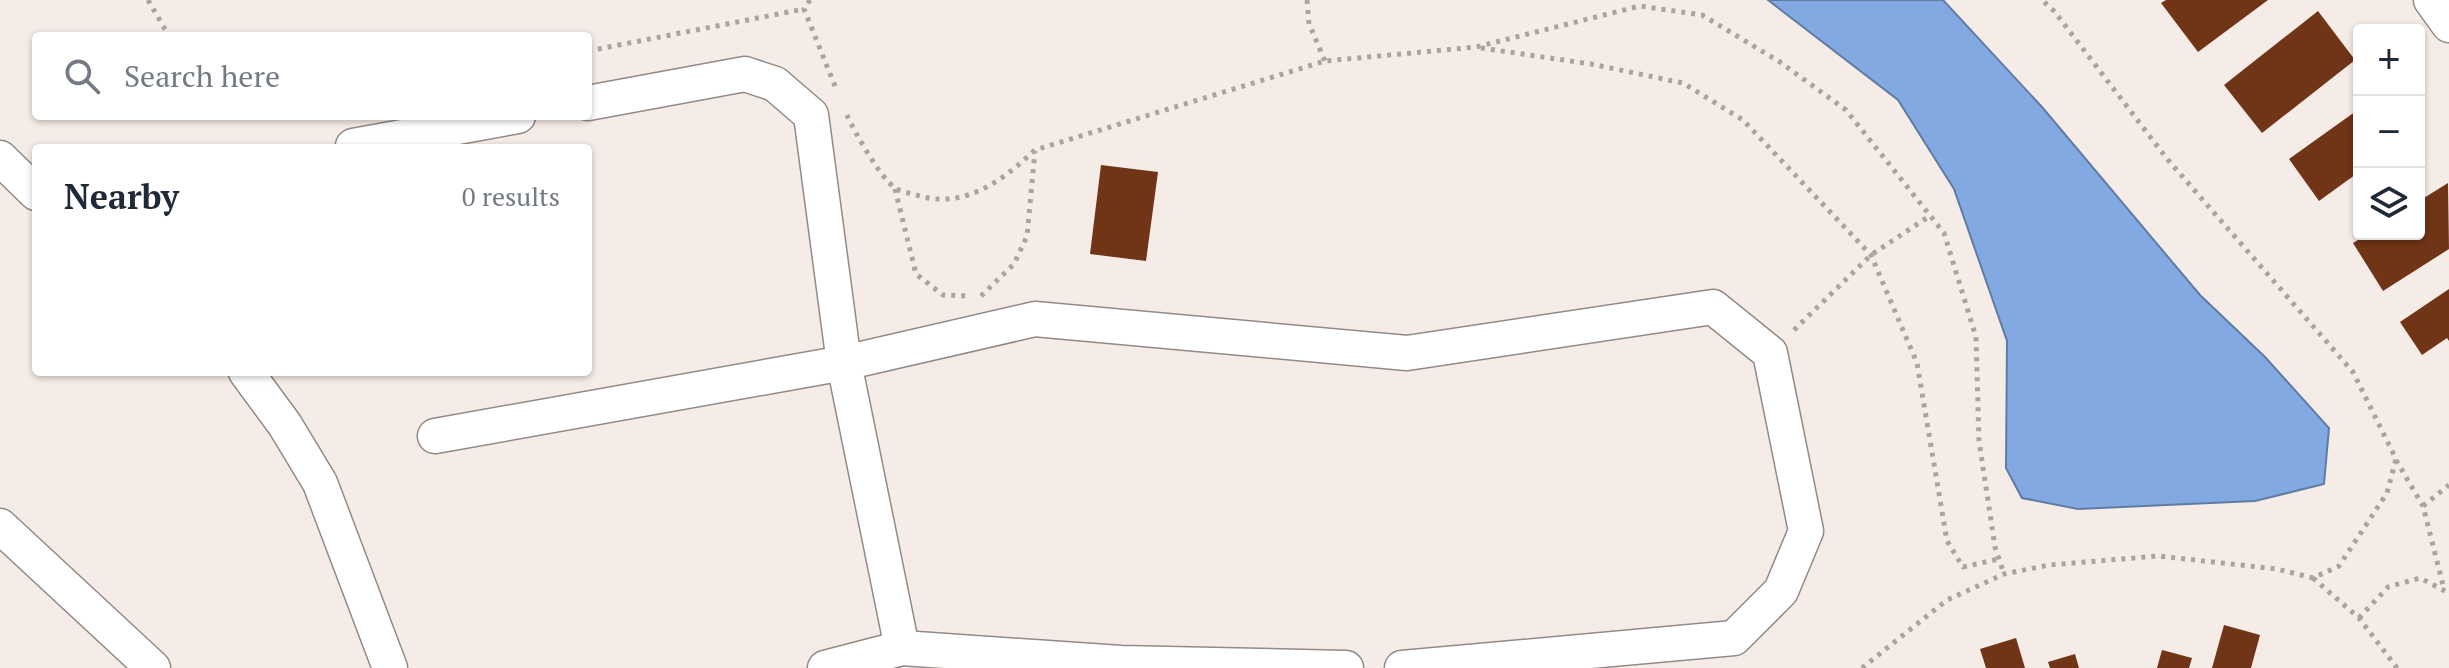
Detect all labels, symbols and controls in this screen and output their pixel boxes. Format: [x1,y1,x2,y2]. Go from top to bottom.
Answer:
map controls [2353,24,2425,240]
button: + [2353,24,2425,96]
search box [32,32,592,120]
icon: search [60,54,104,98]
text: Search here [124,56,280,96]
button: − [2353,96,2425,168]
button: layers [2353,168,2425,240]
text: Nearby [64,174,179,219]
text: 0 results [462,179,560,213]

